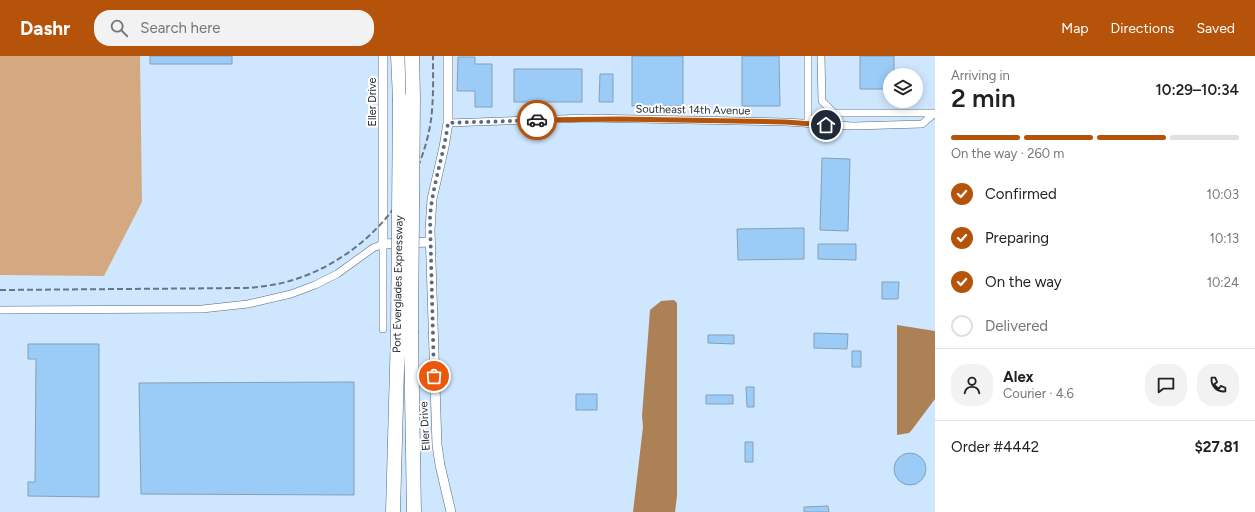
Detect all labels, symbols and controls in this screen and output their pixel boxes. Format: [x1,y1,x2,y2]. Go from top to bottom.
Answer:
search box [94,10,374,46]
text: Dashr [20,17,70,40]
icon: search [108,17,130,39]
text: Search here [140,19,220,37]
text: Map [1061,20,1089,37]
text: Directions [1111,20,1174,37]
text: Saved [1196,20,1235,37]
map controls [883,68,923,108]
button: layers [883,68,923,108]
text: Arriving in [951,68,1010,83]
street label: Eller Drive [366,77,379,127]
text: 10:29–10:34 [1156,81,1239,99]
text: 2 min [951,82,1016,114]
courier [517,100,557,140]
street label: Southeast 14th Avenue [636,102,750,118]
pin [809,108,843,142]
icon: car [526,109,548,131]
icon: home [815,114,837,136]
text: On the way · 260 m [951,146,1064,161]
icon: check [951,183,973,205]
text: Confirmed [985,185,1057,203]
text: 10:03 [1207,187,1239,202]
street label: Port Everglades Expressway [390,215,406,353]
icon: check [951,227,973,249]
text: Preparing [985,229,1049,247]
text: 10:13 [1210,231,1239,246]
icon: check [951,271,973,293]
text: On the way [985,273,1062,291]
text: 10:24 [1207,275,1239,290]
text: Delivered [985,317,1048,335]
pin [417,359,451,393]
button: person [951,364,993,406]
button: chat [1145,364,1187,406]
button: phone [1197,364,1239,406]
icon: bag [423,365,445,387]
text: Alex [1003,368,1033,386]
text: Courier · 4.6 [1003,386,1074,401]
street label: Eller Drive [417,401,433,451]
text: Order #4442 [951,438,1039,456]
text: $27.81 [1194,438,1239,456]

